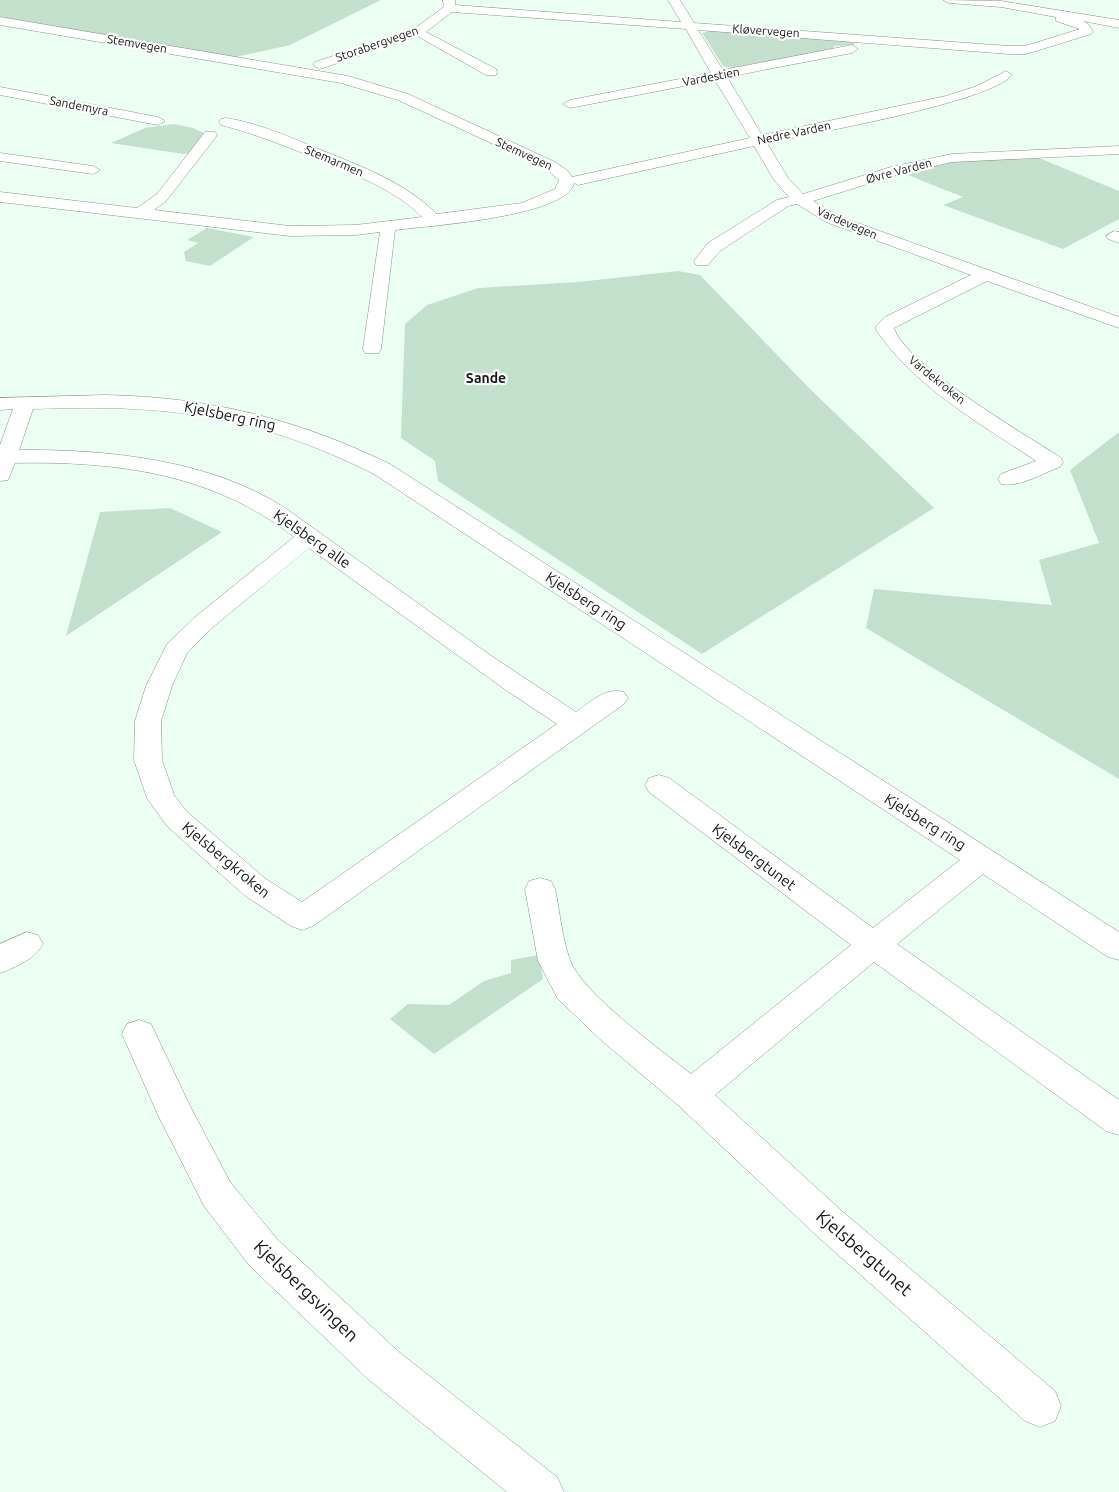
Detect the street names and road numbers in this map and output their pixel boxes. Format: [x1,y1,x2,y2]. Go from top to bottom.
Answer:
street label: Kløvervegen [732,22,800,39]
street label: Storabergvegen [334,23,420,64]
street label: Stemvegen [106,32,168,55]
street label: Vardestien [681,65,741,88]
street label: Sandemyra [48,93,110,118]
street label: Nedre Varden [756,118,832,147]
street label: Stemvegen [494,135,555,172]
street label: Stemarmen [303,142,366,179]
street label: Øvre Varden [864,155,933,186]
street label: Vardevegen [815,204,879,241]
street label: Vardekroken [907,353,968,406]
street label: Kjelsberg ring [183,398,277,433]
street label: Kjelsberg alle [270,506,354,571]
street label: Kjelsberg ring [543,568,630,633]
street label: Kjelsberg ring [881,790,969,853]
street label: Kjelsbergkroken [179,818,274,901]
street label: Kjelsbergtunet [709,820,799,894]
street label: Kjelsbergtunet [813,1205,917,1299]
street label: Kjelsbergsvingen [250,1235,363,1345]

